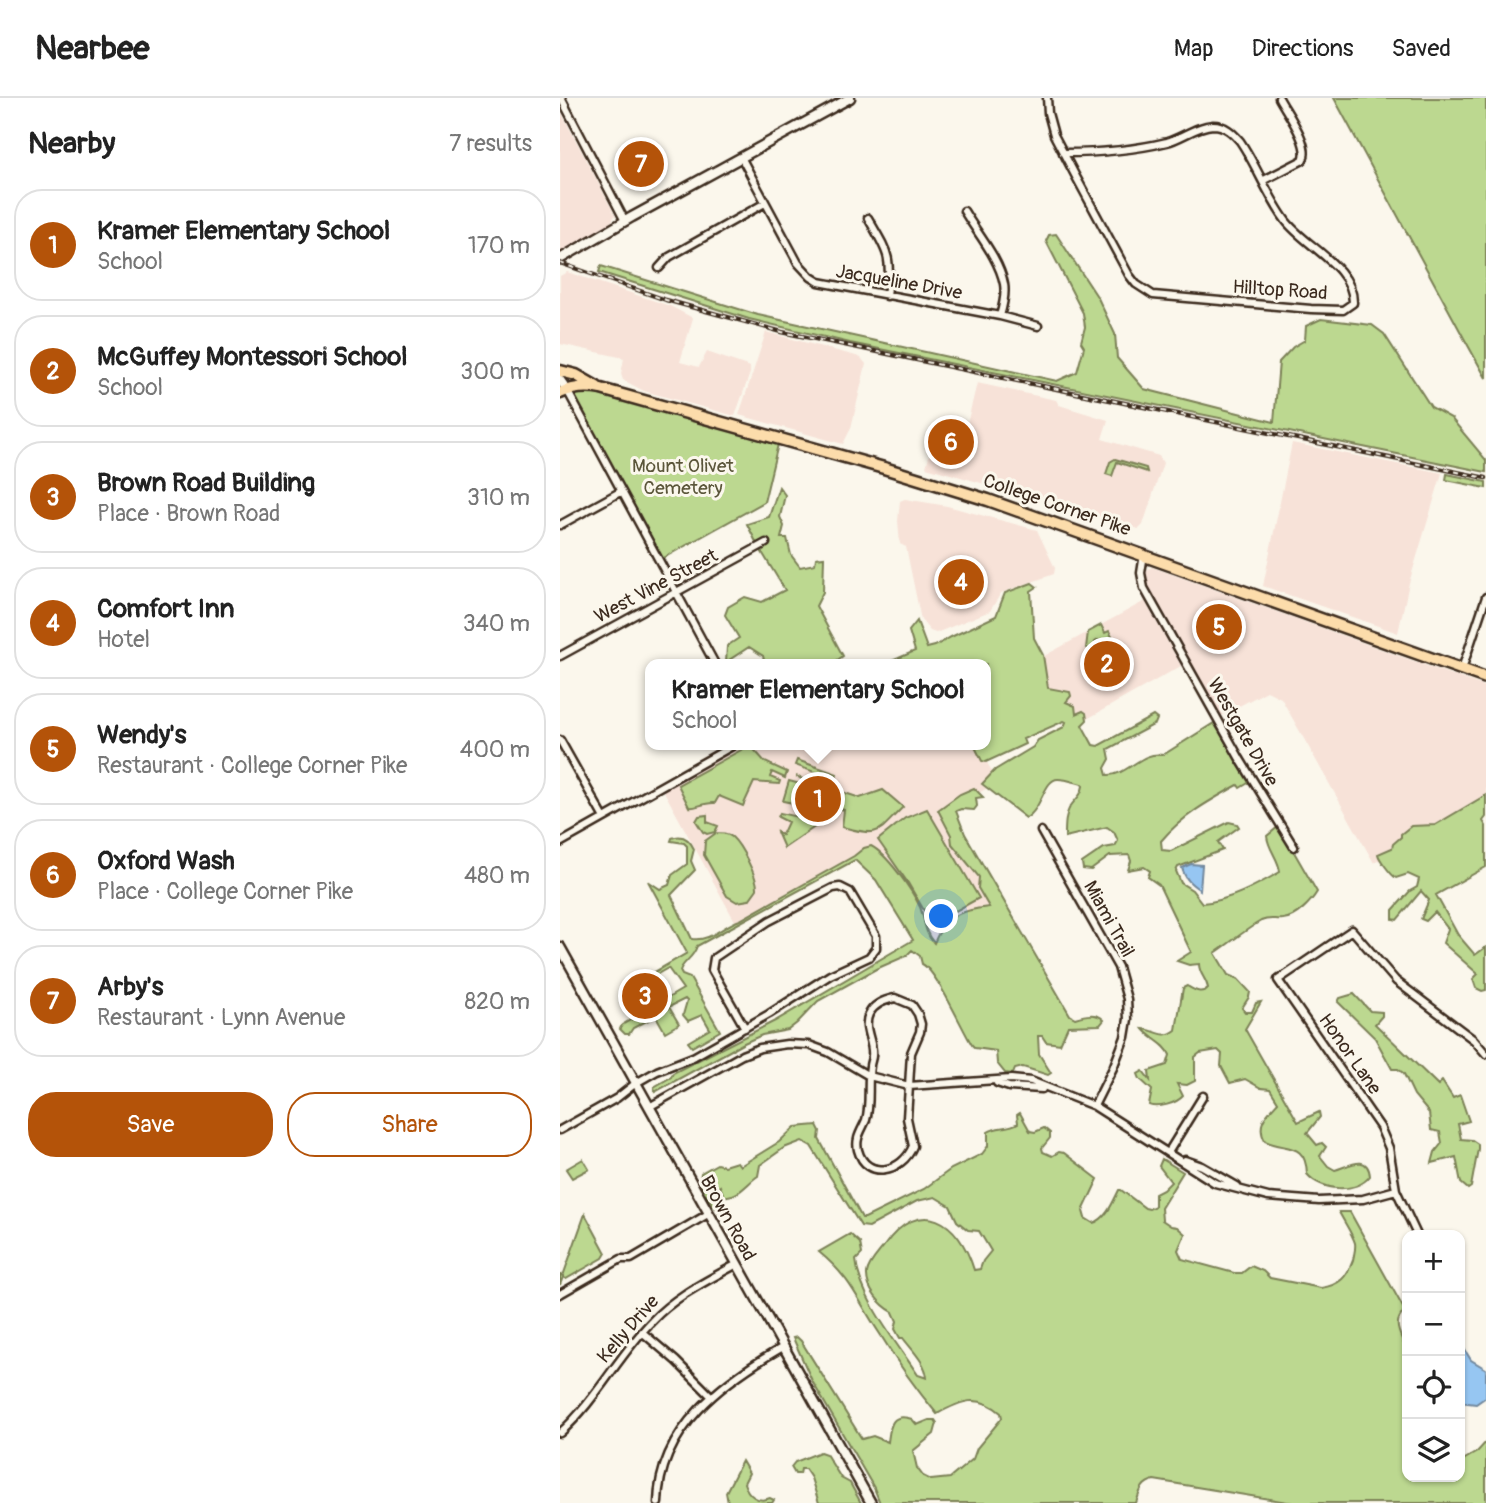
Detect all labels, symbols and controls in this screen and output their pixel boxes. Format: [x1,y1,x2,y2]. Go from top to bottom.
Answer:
text: Nearbee [35,28,149,69]
text: Map [1174,34,1214,63]
text: Directions [1252,34,1353,63]
text: Saved [1391,34,1451,63]
text: Nearby [28,125,115,162]
text: 7 results [449,129,532,158]
pin: 7 [618,138,664,190]
text: Kramer Elementary School [97,215,390,247]
text: 1 [49,231,58,260]
text: 170 m [468,231,530,260]
text: School [97,247,163,276]
street label: Jacqueline Drive [834,259,965,305]
street label: Hilltop Road [1232,275,1328,305]
text: McGuffey Montessori School [97,341,407,373]
text: 2 [47,357,59,386]
text: 300 m [460,357,530,386]
text: School [97,373,163,402]
pin: 6 [928,416,974,468]
park label: Mount Olivet Cemetery [632,454,734,500]
text: Brown Road Building [97,467,315,499]
street label: College Corner Pike [980,469,1134,542]
text: 3 [47,483,59,512]
text: 310 m [467,483,530,512]
text: Place · Brown Road [97,499,280,528]
street label: West Vine Street [590,543,722,629]
pin: 4 [938,556,984,608]
text: Comfort Inn [97,593,234,625]
pin: 5 [1196,601,1242,653]
text: 4 [46,609,60,638]
text: 340 m [463,609,530,638]
text: Hotel [97,625,150,654]
pin: 2 [1084,638,1130,690]
popup [645,659,991,750]
street label: Westgate Drive [1202,673,1284,791]
text: Kramer Elementary School [671,674,965,706]
text: School [671,706,737,735]
text: Wendy's [97,719,186,751]
text: 5 [47,735,59,764]
text: 400 m [460,735,530,764]
text: Restaurant · College Corner Pike [97,751,407,780]
pin: 1 [795,773,841,825]
text: Oxford Wash [97,845,235,877]
text: 6 [46,861,60,890]
text: 480 m [464,861,530,890]
text: Place · College Corner Pike [97,877,353,906]
street label: Miami Trail [1078,877,1140,961]
your location [924,899,958,933]
pin: 3 [622,970,668,1022]
text: Arby's [97,971,163,1003]
text: 7 [47,987,59,1016]
text: 820 m [464,987,530,1016]
text: Restaurant · Lynn Avenue [97,1003,345,1032]
street label: Honor Lane [1313,1009,1387,1100]
button: Save [28,1092,273,1157]
button: Share [287,1092,532,1157]
street label: Brown Road [695,1171,761,1265]
map controls [1402,1230,1465,1482]
button: + [1402,1230,1465,1293]
street label: Kelly Drive [592,1289,665,1368]
button: − [1402,1293,1465,1356]
button: locate [1402,1356,1465,1419]
button: layers [1402,1419,1465,1482]

